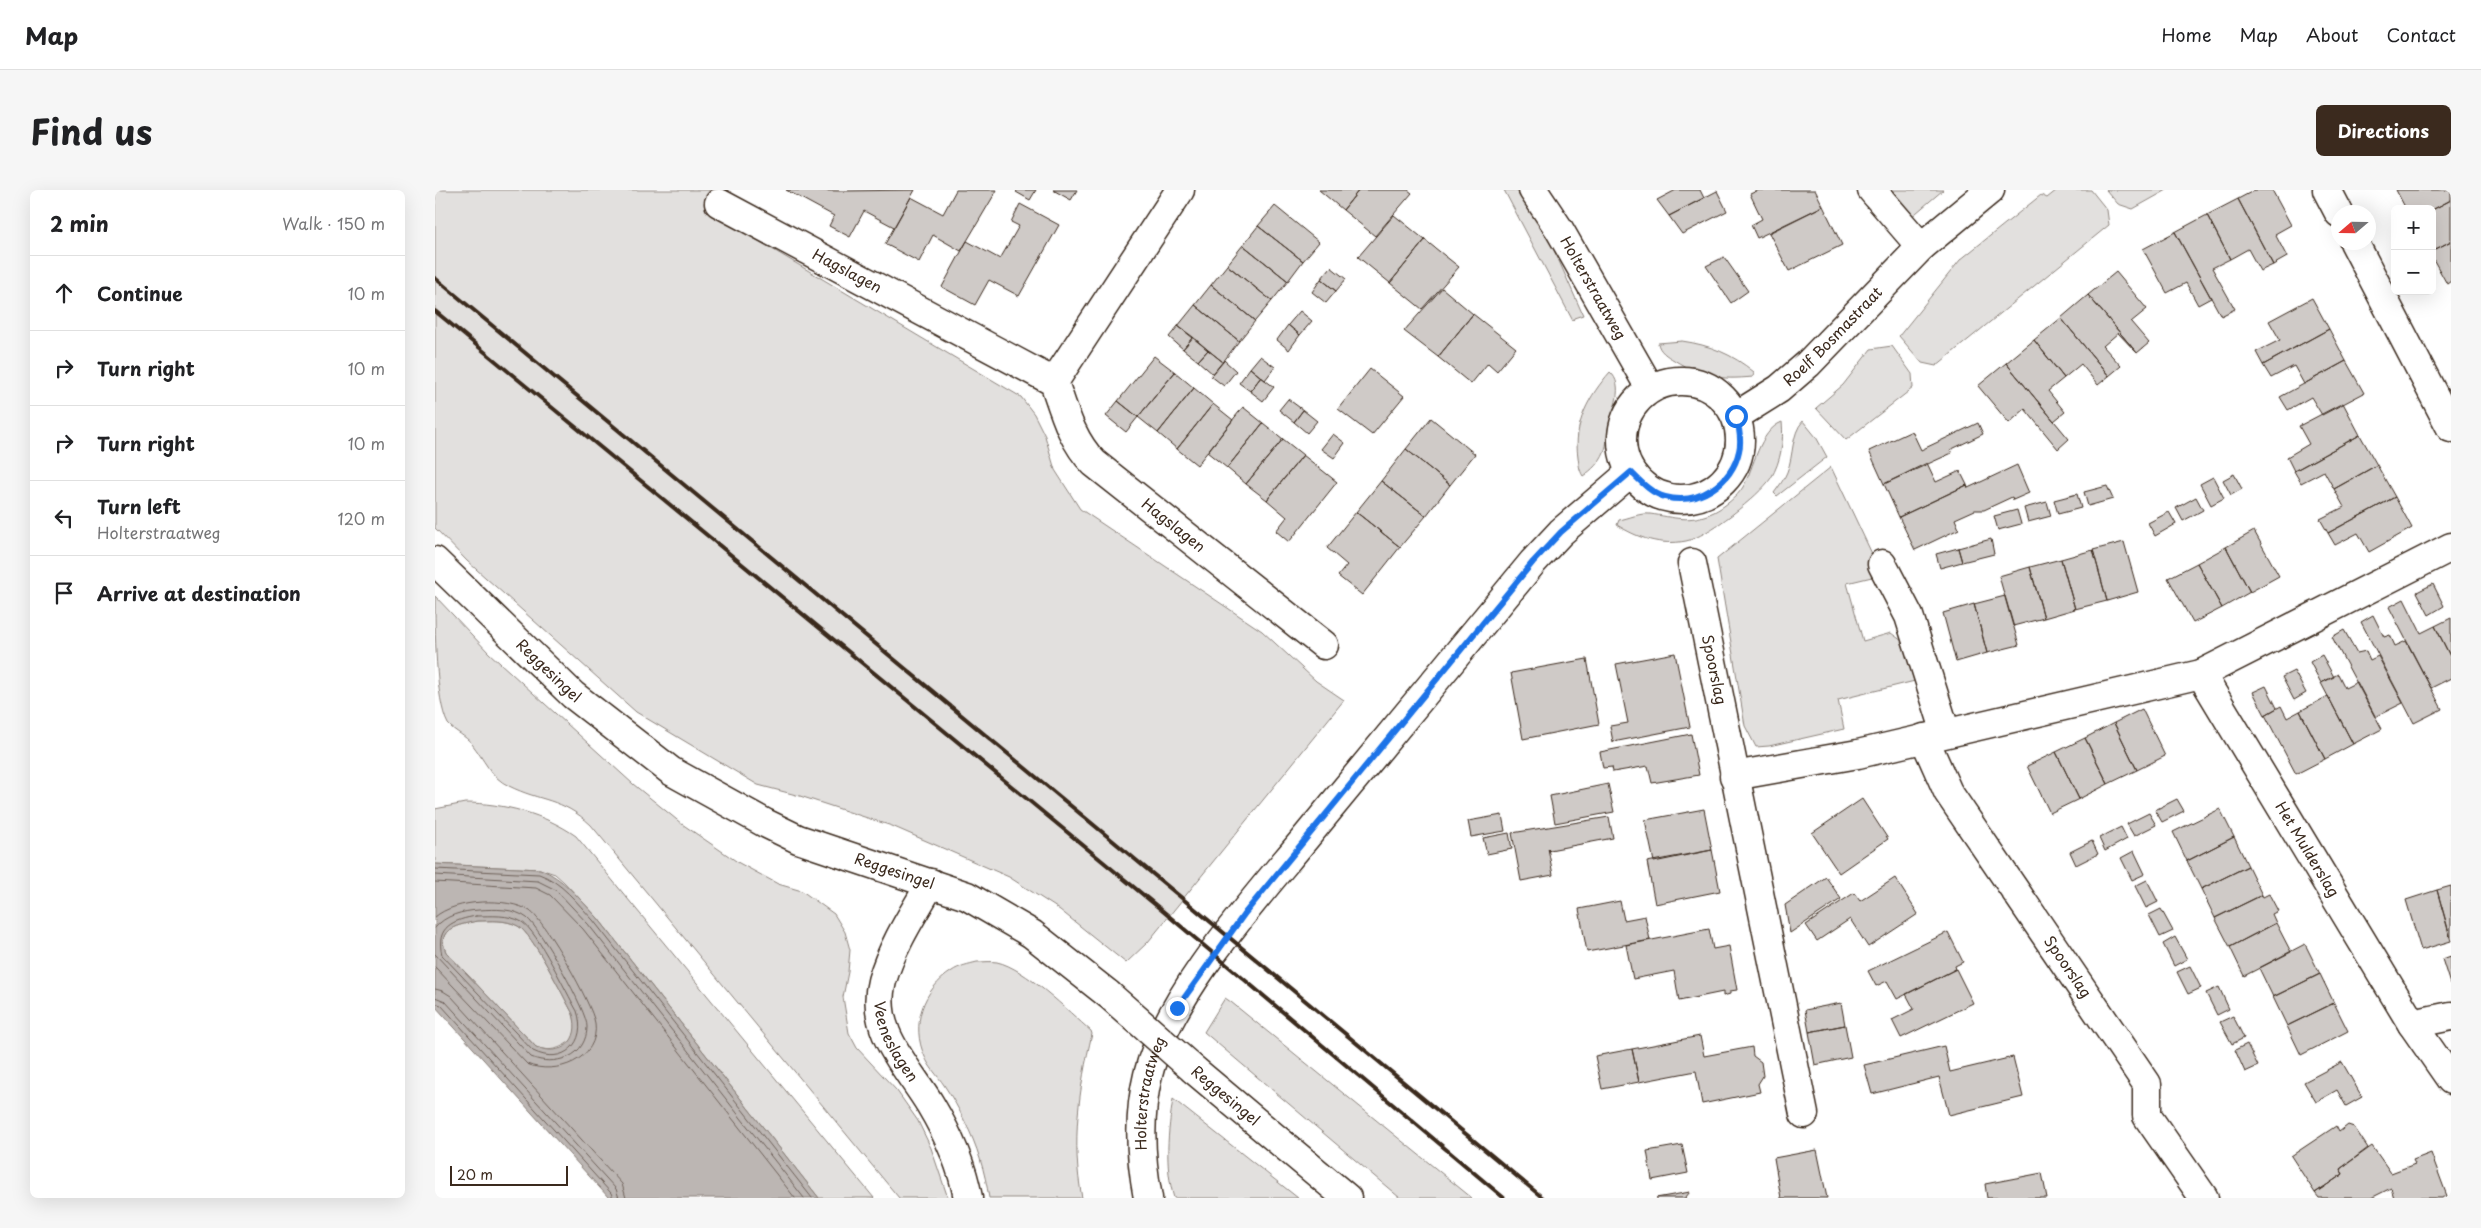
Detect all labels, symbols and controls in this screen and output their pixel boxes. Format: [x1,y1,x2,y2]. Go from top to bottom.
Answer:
text: Map [25,17,78,53]
text: Home [2161,21,2211,48]
text: Map [2239,21,2278,48]
text: About [2306,21,2358,48]
text: Contact [2386,21,2456,48]
text: Find us [30,104,152,157]
button: Directions [2316,105,2451,156]
north arrow [2331,205,2376,250]
map controls [2391,205,2436,295]
button: + [2391,205,2436,250]
text: 2 min [50,207,109,239]
text: Walk · 150 m [282,211,385,235]
street label: Holterstraatweg [1555,231,1633,344]
street label: Hagslagen [809,242,886,298]
button: − [2391,250,2436,295]
icon: ahead [50,279,78,307]
text: Continue [97,279,183,307]
text: 10 m [348,281,385,305]
street label: Roelf Bosmastraat [1777,281,1887,391]
icon: right [50,354,78,382]
text: Turn right [97,354,195,382]
text: 10 m [348,356,385,380]
route start [1725,405,1748,428]
icon: right [50,429,78,457]
text: Turn right [97,429,195,457]
text: 10 m [348,431,385,455]
text: Turn left [97,492,181,520]
street label: Hagslagen [1137,492,1211,557]
icon: left [50,504,78,532]
text: 120 m [338,506,385,530]
text: Holterstraatweg [97,520,221,544]
icon: arrive [50,579,78,607]
text: Arrive at destination [97,579,301,607]
street label: Reggesingel [512,633,587,707]
street label: Spoorslag [1697,633,1733,706]
street label: Het Mulderslag [2270,797,2346,901]
street label: Reggesingel [852,846,938,894]
street label: Spoorslag [2039,931,2098,1002]
route end [1166,997,1189,1020]
street label: Veeneslagen [869,1000,925,1086]
street label: Holterstraatweg [1128,1032,1171,1151]
street label: Reggesingel [1187,1059,1265,1130]
scale bar [450,1163,567,1186]
text: 20 m [457,1164,493,1185]

